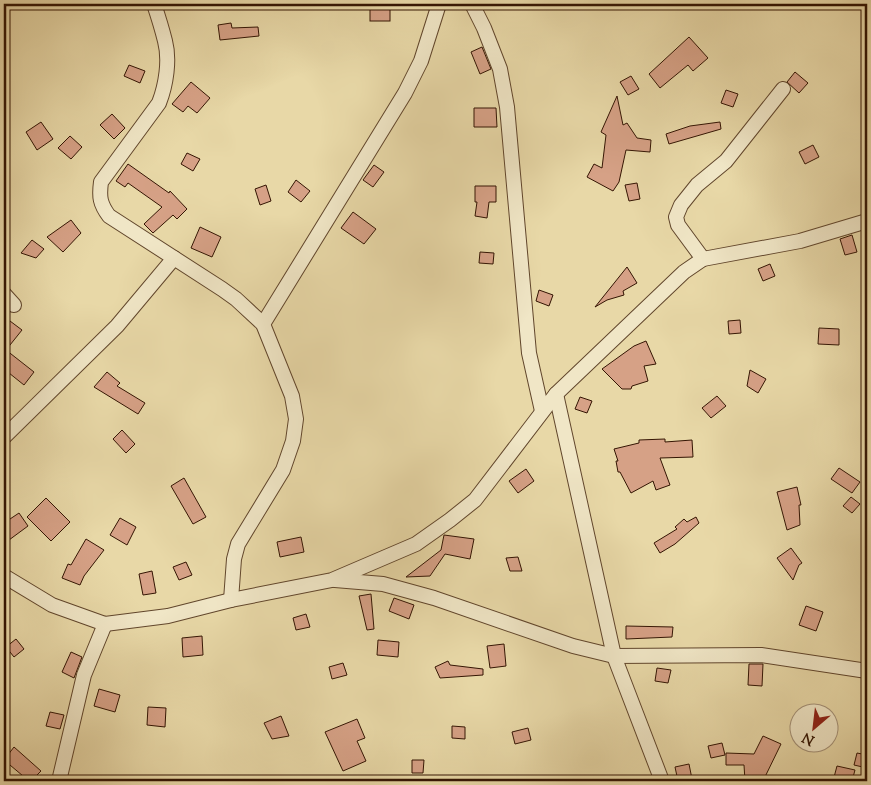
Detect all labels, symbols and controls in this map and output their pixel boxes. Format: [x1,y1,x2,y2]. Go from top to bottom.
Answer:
north arrow [788,702,838,752]
text: N [799,726,818,749]

